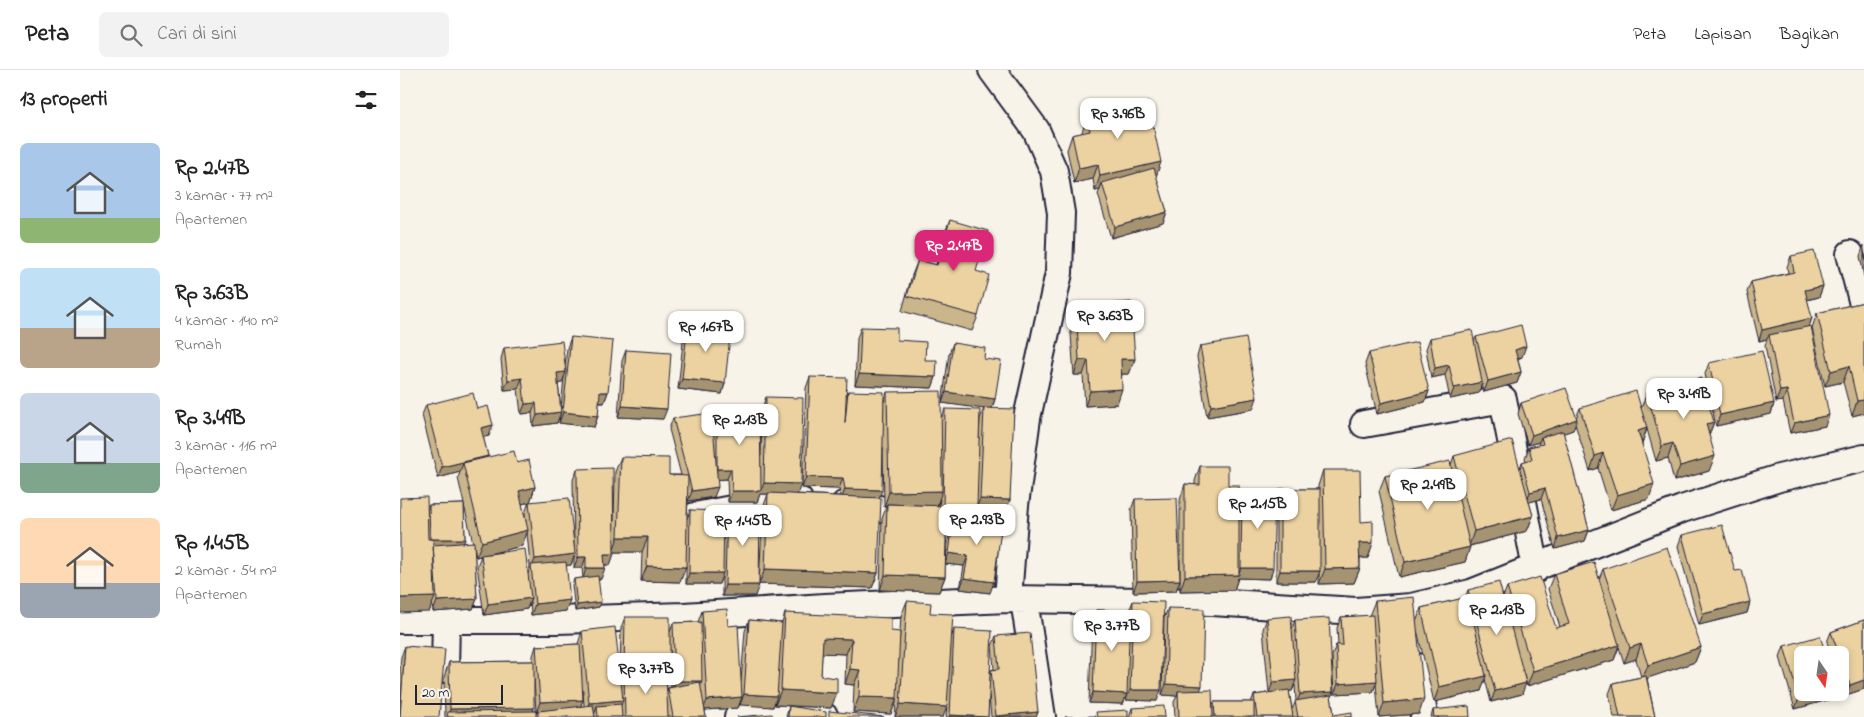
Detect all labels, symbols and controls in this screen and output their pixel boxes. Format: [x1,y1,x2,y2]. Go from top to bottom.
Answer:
search box [99,12,449,57]
text: Peta [25,17,69,52]
icon: search [117,21,145,49]
text: Cari di sini [157,21,237,48]
text: Peta [1633,22,1666,48]
text: Lapisan [1694,22,1751,48]
text: Bagikan [1779,22,1839,48]
text: 13 properti [20,85,108,115]
icon: filters [352,86,380,114]
pin: Rp 3.96B [1066,98,1170,140]
text: Rp 3.96B [1091,102,1145,126]
text: Rp 2.47B [175,154,249,184]
icon: home [60,163,120,223]
text: 3 kamar · 77 m² [175,184,273,208]
text: Apartemen [175,208,247,232]
pin: Rp 2.47B [902,230,1006,272]
text: Rp 2.47B [926,234,982,258]
text: Rp 3.63B [175,279,248,309]
icon: home [60,288,120,348]
pin: Rp 3.63B [1053,300,1157,342]
text: Rp 3.63B [1077,304,1133,328]
text: 4 kamar · 140 m² [175,309,278,333]
pin: Rp 1.67B [654,310,758,353]
text: Rp 1.67B [679,315,733,339]
text: Rumah [175,333,222,357]
pin: Rp 3.49B [1632,378,1736,420]
text: Rp 3.49B [1657,382,1711,406]
text: Rp 3.49B [175,404,245,434]
pin: Rp 2.13B [688,404,792,446]
text: Rp 2.13B [712,408,768,432]
icon: home [60,413,120,473]
text: 3 kamar · 116 m² [175,434,277,458]
text: Apartemen [175,458,247,482]
pin: Rp 2.49B [1376,468,1480,511]
text: Rp 2.49B [1401,473,1455,497]
pin: Rp 2.15B [1206,488,1310,530]
text: Rp 2.15B [1229,492,1287,516]
pin: Rp 1.45B [691,504,795,547]
pin: Rp 2.93B [925,504,1029,546]
text: Rp 2.93B [950,508,1004,532]
text: Rp 1.45B [715,509,771,533]
text: Rp 1.45B [175,529,249,559]
icon: home [60,538,120,598]
text: 2 kamar · 54 m² [175,559,277,583]
text: Apartemen [175,583,247,607]
pin: Rp 2.13B [1445,594,1549,636]
text: Rp 2.13B [1469,598,1525,622]
pin: Rp 3.77B [1060,610,1164,652]
text: Rp 3.77B [1084,614,1140,638]
north arrow [1794,646,1849,701]
map controls [1794,646,1849,701]
pin: Rp 3.77B [594,652,698,695]
text: Rp 3.77B [618,657,674,681]
scale bar [415,682,502,705]
text: 20 m [422,683,449,704]

